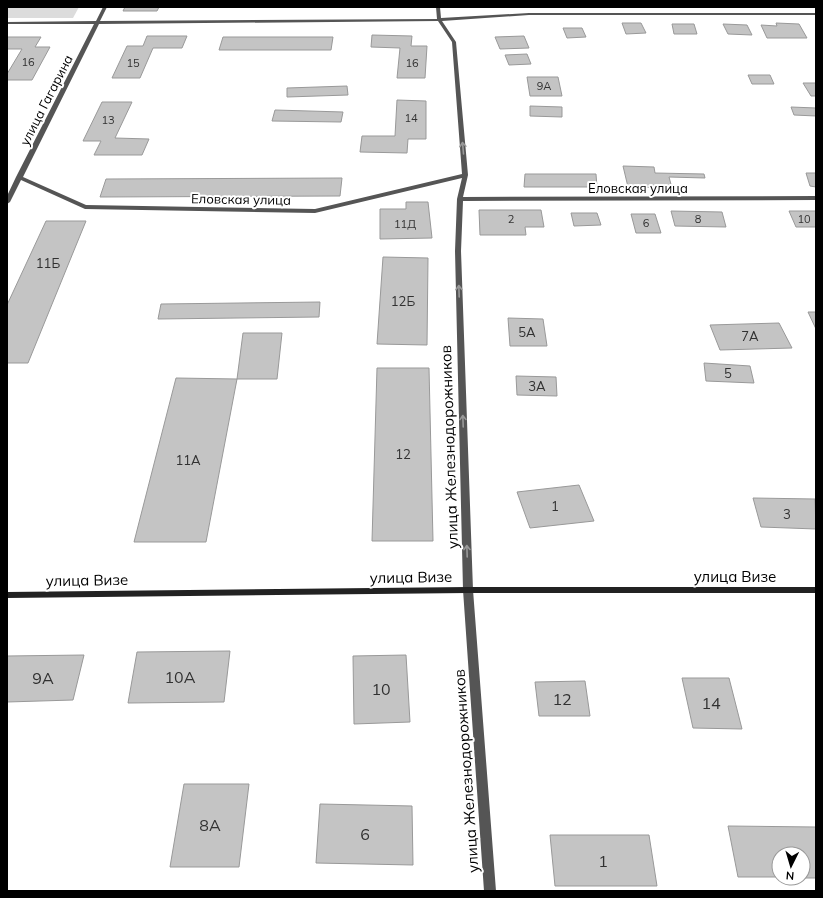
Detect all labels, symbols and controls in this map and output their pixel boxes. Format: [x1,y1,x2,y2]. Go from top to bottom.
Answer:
street label: улица Гагарина [16,52,76,148]
house number: 16 [21,55,35,69]
house number: 15 [126,56,140,70]
house number: 16 [405,56,419,70]
house number: 9А [537,79,551,93]
house number: 14 [404,111,418,125]
house number: 13 [101,113,115,127]
one-way arrow [459,142,467,155]
street label: Еловская улица [588,180,688,196]
street label: Еловская улица [191,190,291,208]
house number: 2 [508,212,515,226]
house number: 8 [695,212,702,226]
house number: 10 [797,212,811,226]
house number: 6 [643,216,650,230]
house number: 11Д [394,217,416,231]
house number: 11Б [36,255,60,271]
one-way arrow [456,285,463,298]
house number: 12Б [391,293,415,309]
house number: 5А [518,324,536,340]
house number: 7А [741,328,759,344]
street label: улица Железнодорожников [436,345,462,549]
house number: 5 [724,365,732,381]
house number: 3А [528,378,546,394]
one-way arrow [459,415,467,428]
house number: 12 [395,446,411,462]
house number: 11А [175,452,201,468]
house number: 1 [551,498,559,514]
house number: 3 [783,506,791,522]
one-way arrow [463,545,471,558]
street label: улица Визе [369,567,453,587]
street label: улица Визе [694,567,776,586]
street label: улица Визе [45,570,129,590]
house number: 10А [165,667,196,687]
house number: 9А [32,668,54,688]
street label: улица Железнодорожников [449,669,483,873]
house number: 10 [371,679,391,699]
house number: 12 [552,689,572,709]
house number: 14 [701,693,721,713]
house number: 8А [199,815,221,835]
house number: 6 [360,824,370,844]
north arrow [771,846,811,886]
house number: 1 [598,851,608,871]
text: N [785,869,795,883]

